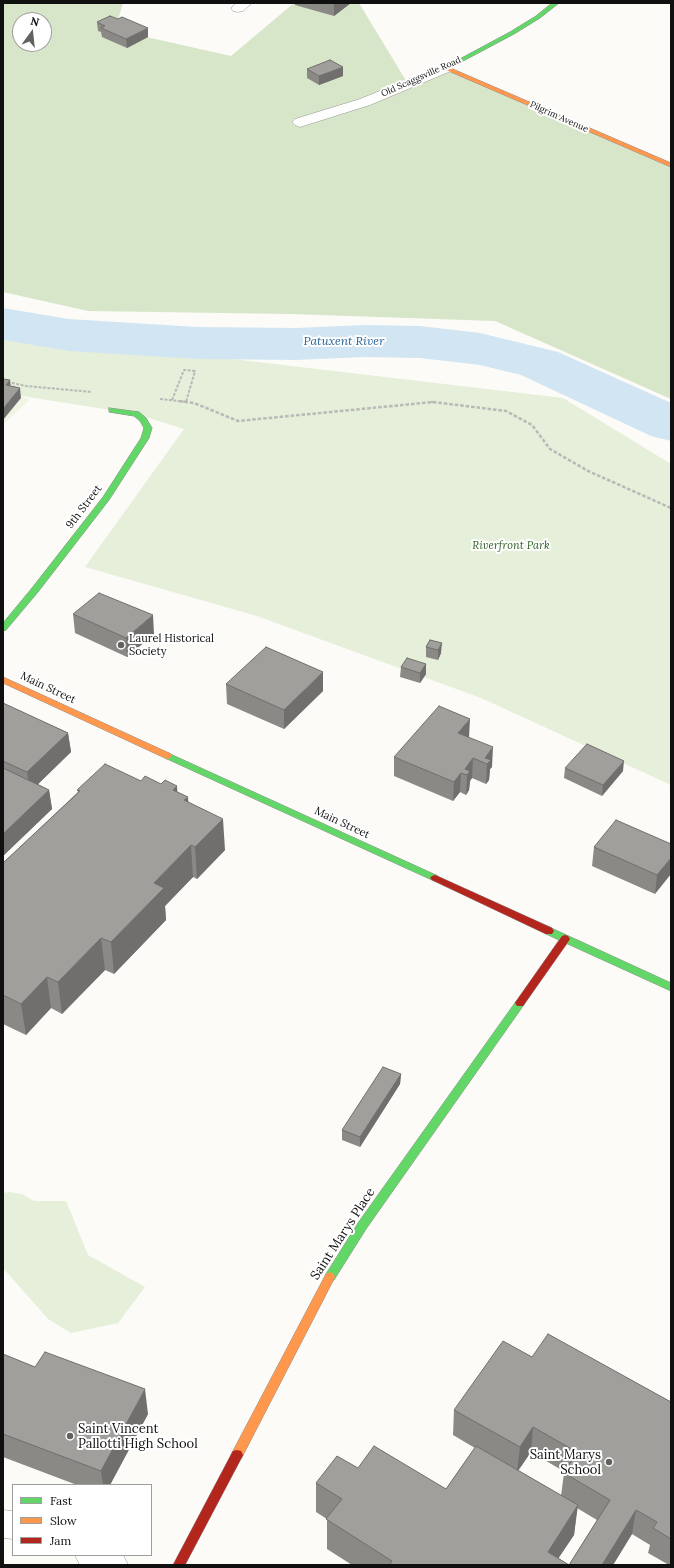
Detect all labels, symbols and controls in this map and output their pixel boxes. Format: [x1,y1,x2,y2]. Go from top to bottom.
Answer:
north arrow [12,12,52,52]
text: N [29,14,41,29]
street label: Old Scaggsville Road [379,55,463,99]
street label: Pilgrim Avenue [528,99,590,135]
water label: Patuxent River [304,335,384,349]
street label: 9th Street [63,483,105,531]
park label: Riverfront Park [472,539,550,553]
place label: Laurel Historical Society [129,632,214,658]
marker: Laurel Historical Society [116,640,126,650]
street label: Main Street [18,669,78,707]
street label: Main Street [312,804,372,842]
street label: Saint Marys Place [307,1185,379,1283]
place label: Saint Vincent Pallotti High School [78,1421,198,1452]
marker: Saint Vincent Pallotti High School [65,1431,75,1441]
place label: Saint Marys School [530,1447,601,1478]
marker: Saint Marys School [604,1457,614,1467]
legend [12,1484,152,1556]
text: Fast [50,1493,73,1508]
text: Slow [50,1513,77,1528]
text: Jam [50,1533,71,1548]

